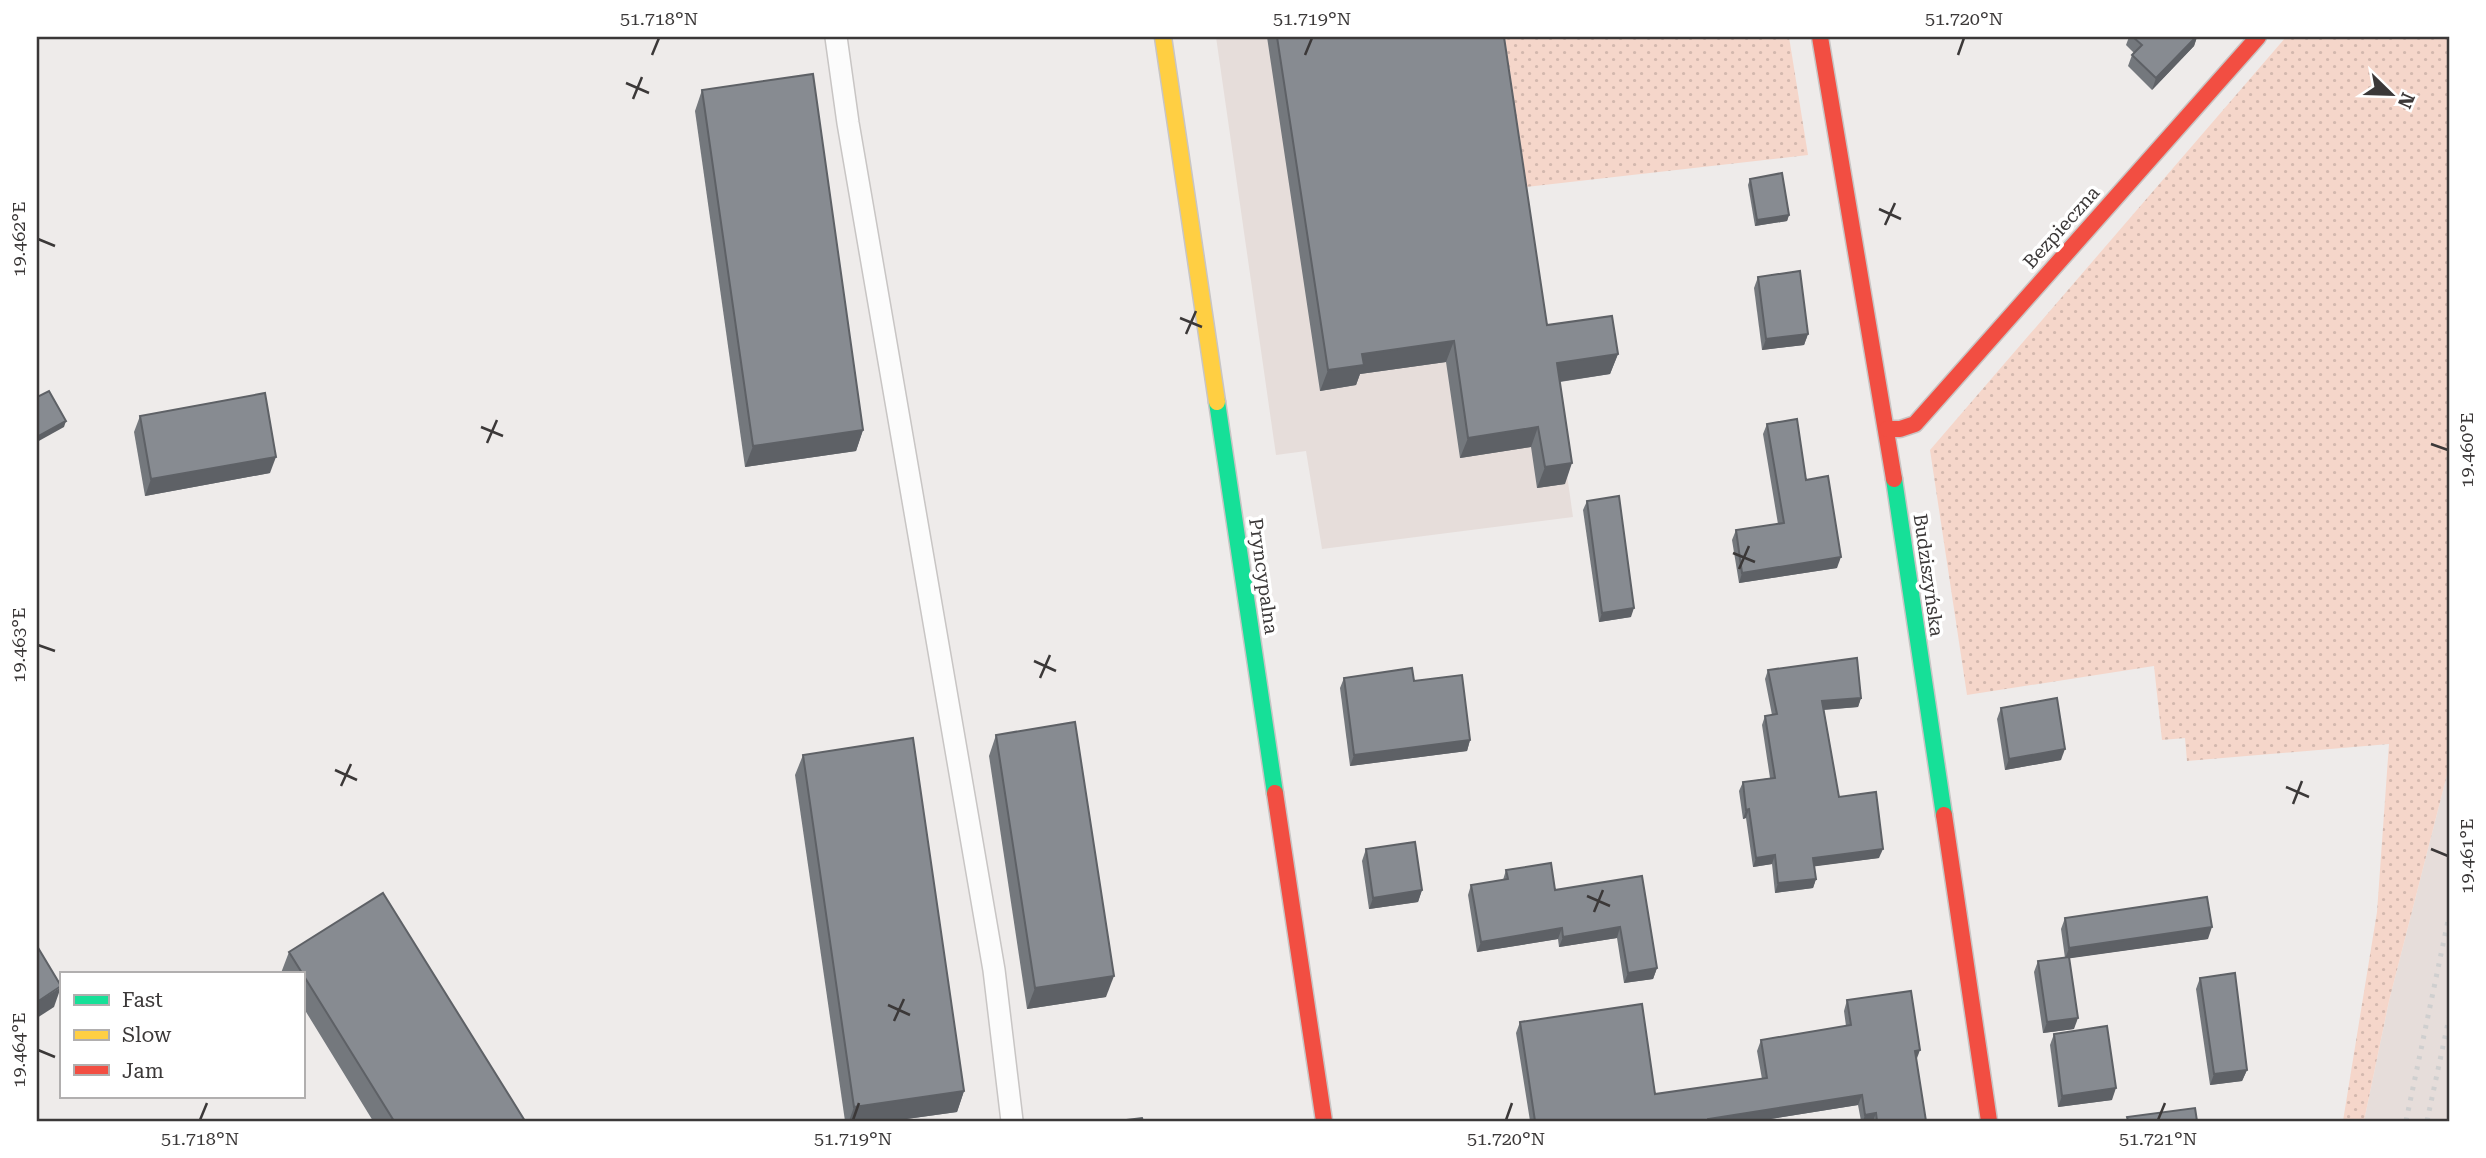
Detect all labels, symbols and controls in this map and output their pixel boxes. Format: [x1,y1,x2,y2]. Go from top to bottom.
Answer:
text: 51.718°N [620,8,698,29]
text: 51.719°N [1273,8,1351,29]
text: 51.720°N [1925,8,2003,29]
north arrow [2356,60,2426,130]
text: N [2393,89,2420,112]
street label: Bezpieczna [2018,181,2105,273]
text: 19.462°E [8,201,29,277]
text: 19.460°E [2456,412,2477,488]
street label: Budziszyńska [1909,512,1949,639]
street label: Pryncypalna [1244,517,1283,636]
text: 19.463°E [8,607,29,683]
text: 19.461°E [2456,818,2477,894]
legend [60,972,304,1098]
text: Fast [122,988,163,1012]
text: 19.464°E [8,1012,29,1088]
text: Slow [122,1023,172,1047]
text: Jam [122,1059,164,1083]
text: 51.718°N [161,1128,239,1149]
text: 51.719°N [814,1128,892,1149]
text: 51.720°N [1467,1128,1545,1149]
text: 51.721°N [2119,1128,2197,1149]

